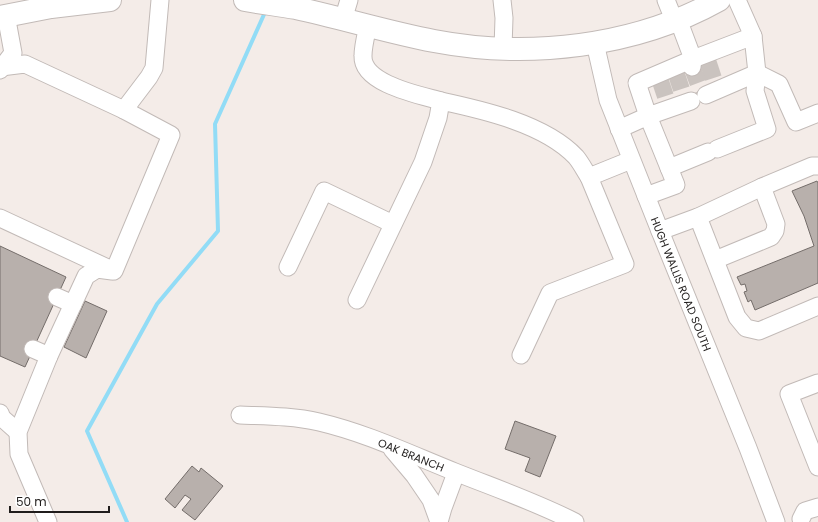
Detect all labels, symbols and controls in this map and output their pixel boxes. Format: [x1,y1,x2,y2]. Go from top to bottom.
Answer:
street label: HUGH WALLIS ROAD SOUTH [647,214,715,354]
street label: OAK BRANCH [375,434,447,476]
scale bar [10,488,109,514]
text: 50 m [16,493,47,510]

